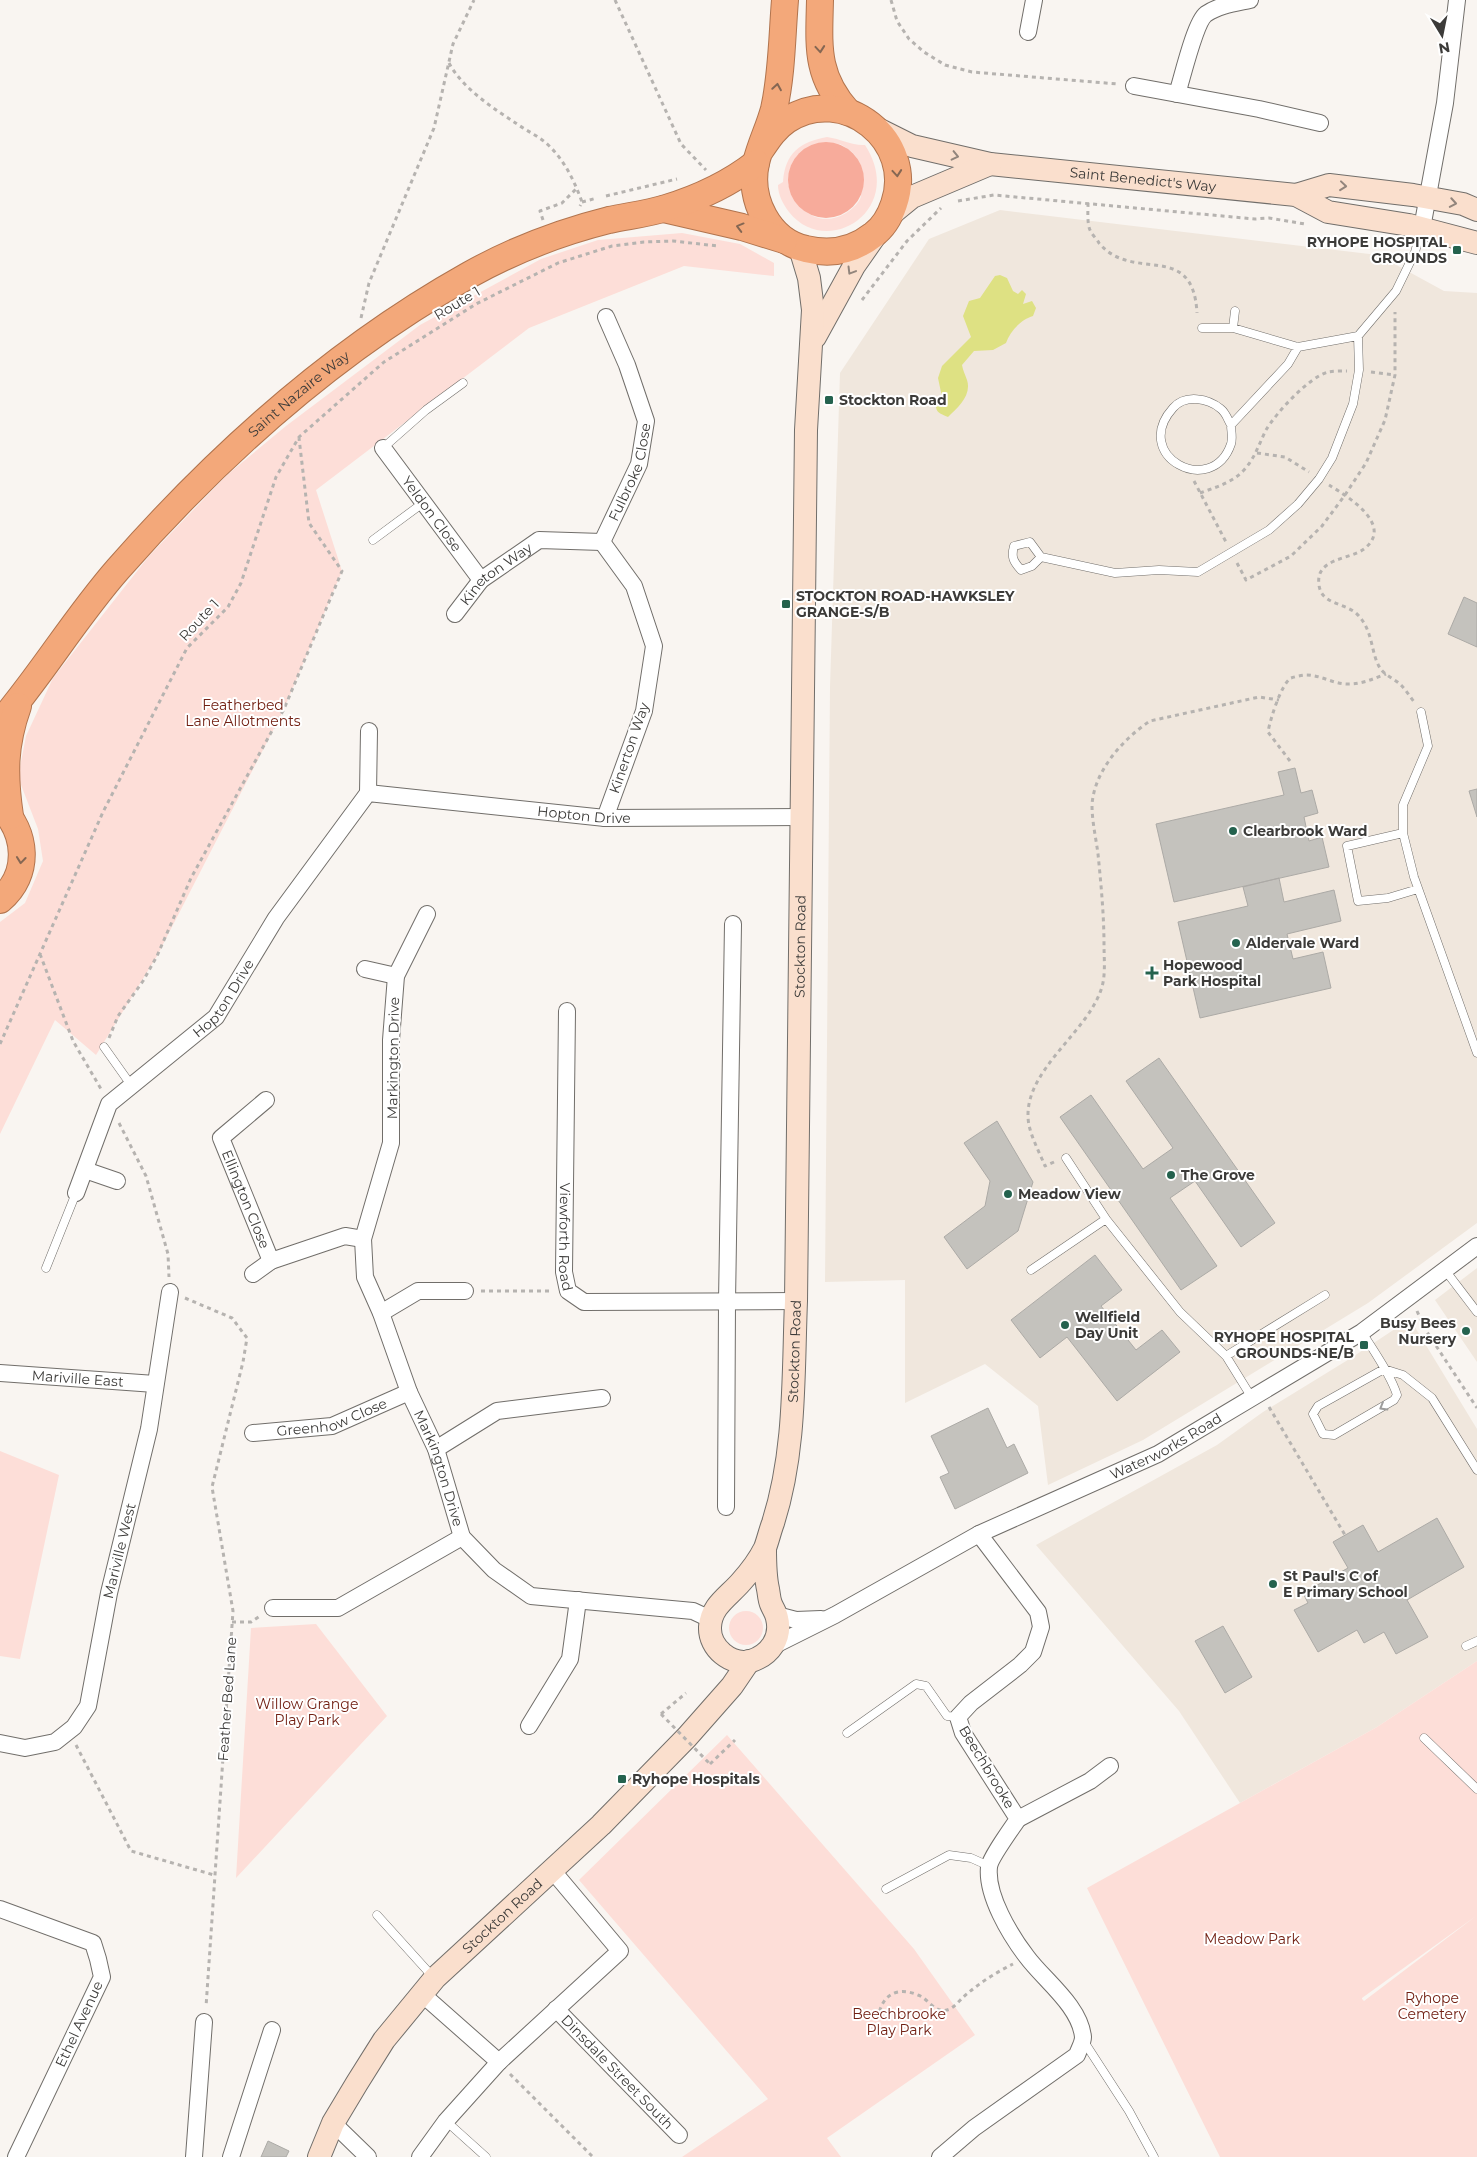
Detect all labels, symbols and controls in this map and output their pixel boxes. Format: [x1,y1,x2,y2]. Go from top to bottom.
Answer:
north arrow [1417,10,1467,60]
text: N [1437,38,1451,58]
one-way arrow [815,45,826,53]
one-way arrow [771,83,782,91]
one-way arrow [951,150,960,161]
street label: Saint Benedict's Way [1069,163,1217,196]
one-way arrow [891,170,902,178]
one-way arrow [1339,180,1347,191]
one-way arrow [1448,197,1457,207]
one-way arrow [736,222,745,233]
place label: RYHOPE HOSPITAL GROUNDS [1307,233,1448,267]
marker: RYHOPE HOSPITAL GROUNDS [1451,244,1463,256]
one-way arrow [848,266,858,275]
street label: Route 1 [431,282,483,324]
street label: Saint Nazaire Way [244,347,353,441]
place label: Stockton Road [839,391,947,409]
marker: Stockton Road [823,394,835,406]
street label: Fulbroke Close [604,422,655,524]
street label: Yeldon Close [398,473,466,555]
street label: Kineton Way [456,538,536,609]
place label: STOCKTON ROAD-HAWKSLEY GRANGE-S/B [796,587,1015,621]
street label: Route 1 [175,595,223,645]
marker: STOCKTON ROAD-HAWKSLEY GRANGE-S/B [780,598,792,610]
park label: Featherbed Lane Allotments [185,696,301,730]
street label: Kinerton Way [605,700,653,796]
street label: Hopton Drive [536,802,631,827]
place label: Clearbrook Ward [1243,822,1367,840]
marker: Clearbrook Ward [1227,825,1239,837]
one-way arrow [16,856,27,864]
street label: Stockton Road [790,895,810,998]
place label: Aldervale Ward [1245,934,1359,952]
marker: Aldervale Ward [1230,937,1242,949]
street label: Hopton Drive [189,956,258,1041]
place label: Hopewood Park Hospital [1163,956,1261,990]
marker: Hopewood Park Hospital [1145,966,1159,980]
street label: Markington Drive [383,997,403,1119]
street label: Ellington Close [218,1147,274,1251]
place label: The Grove [1181,1166,1255,1184]
marker: The Grove [1165,1169,1177,1181]
street label: Viewforth Road [555,1183,577,1293]
place label: Meadow View [1018,1185,1122,1203]
marker: Meadow View [1002,1188,1014,1200]
street label: Stockton Road [784,1300,805,1403]
place label: Wellfield Day Unit [1075,1308,1140,1342]
place label: Busy Bees Nursery [1380,1314,1457,1348]
marker: Wellfield Day Unit [1059,1319,1071,1331]
marker: Busy Bees Nursery [1460,1325,1472,1337]
place label: RYHOPE HOSPITAL GROUNDS-NE/B [1214,1328,1355,1362]
marker: RYHOPE HOSPITAL GROUNDS-NE/B [1358,1339,1370,1351]
street label: Mariville East [31,1366,125,1391]
street label: Greenhow Close [276,1394,390,1440]
one-way arrow [1379,1401,1388,1411]
street label: Markington Drive [410,1407,467,1529]
street label: Waterworks Road [1107,1409,1225,1483]
street label: Mariville West [99,1501,140,1600]
place label: St Paul's C of E Primary School [1283,1567,1408,1601]
marker: St Paul's C of E Primary School [1267,1578,1279,1590]
street label: Feather Bed Lane [214,1636,240,1762]
park label: Willow Grange Play Park [256,1695,358,1729]
street label: Beechbrooke [955,1722,1019,1812]
place label: Ryhope Hospitals [632,1770,760,1788]
marker: Ryhope Hospitals [616,1773,628,1785]
street label: Stockton Road [458,1874,546,1957]
park label: Meadow Park [1204,1930,1301,1948]
street label: Ethel Avenue [51,1978,107,2070]
park label: Ryhope Cemetery [1398,1989,1467,2023]
park label: Beechbrooke Play Park [852,2005,946,2039]
street label: Dinsdale Street South [557,2011,677,2133]

